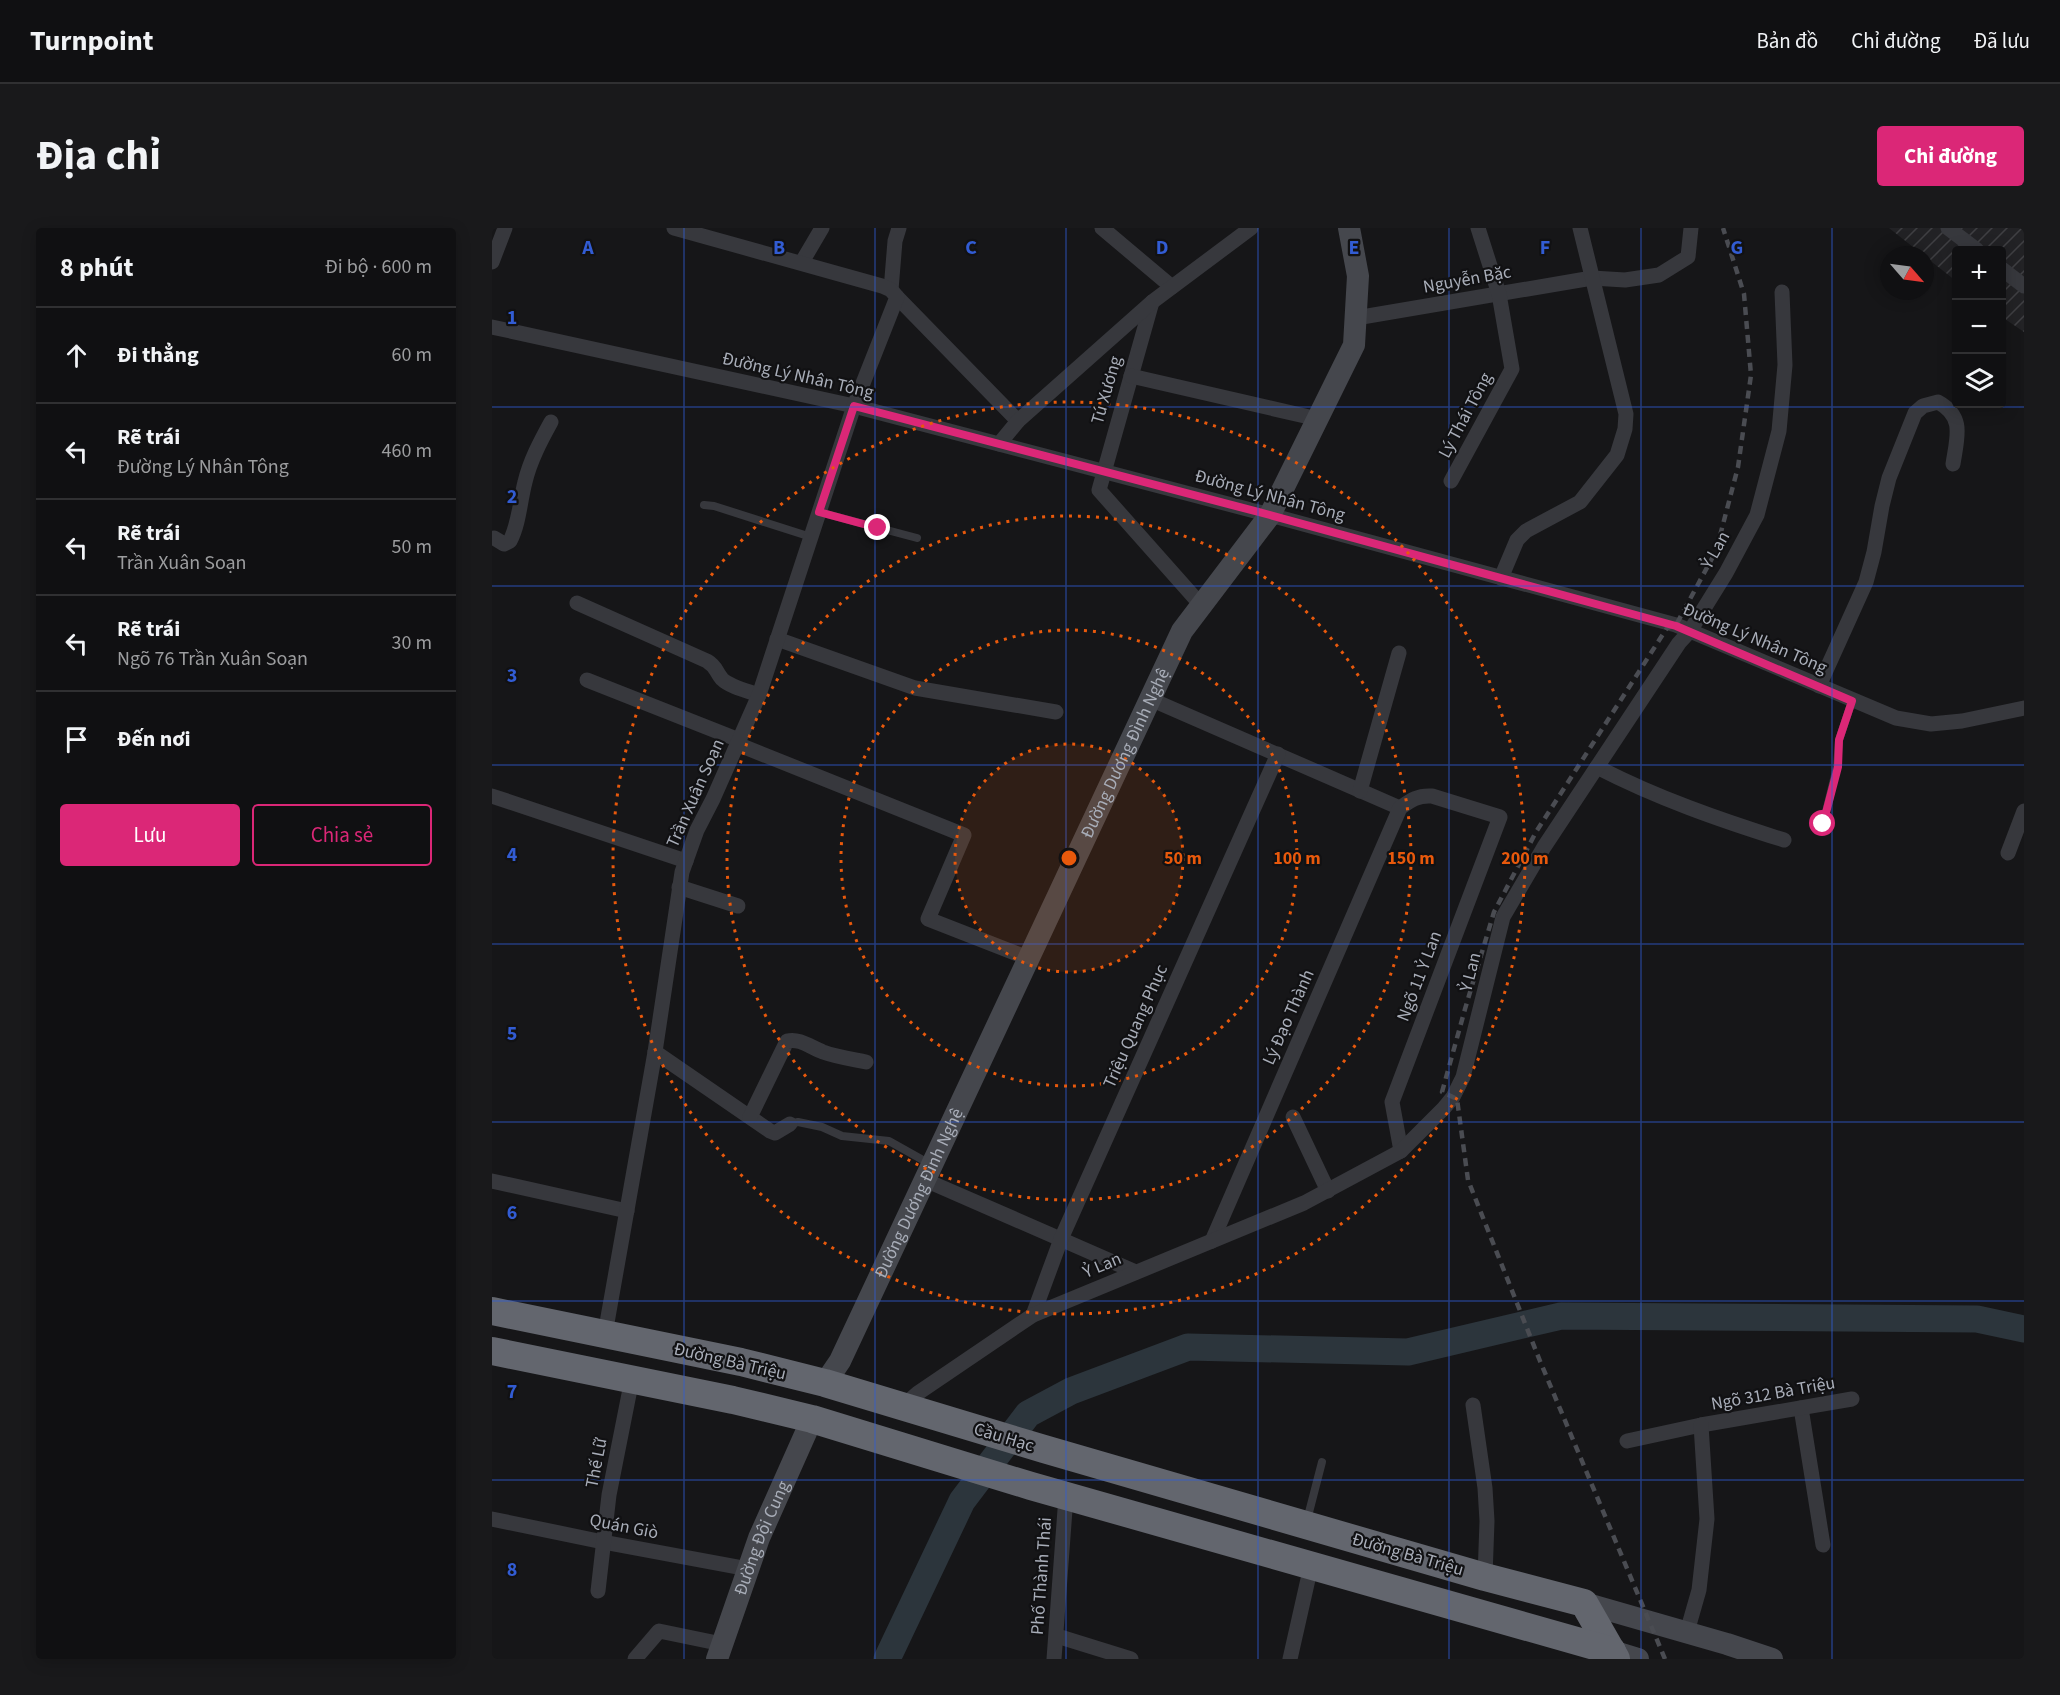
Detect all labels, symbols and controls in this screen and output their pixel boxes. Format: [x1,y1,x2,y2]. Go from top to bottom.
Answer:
text: Turnpoint [30,21,154,61]
text: Bản đồ [1756,26,1818,56]
text: Chỉ đường [1851,26,1941,56]
text: Đã lưu [1974,26,2030,56]
text: Địa chỉ [36,126,161,186]
button: Chỉ đường [1877,126,2024,186]
text: A [581,234,594,262]
text: B [773,234,785,262]
text: C [965,234,977,262]
text: D [1156,234,1168,262]
text: E [1349,234,1359,262]
text: F [1540,234,1550,262]
text: G [1731,234,1743,262]
north arrow [1880,246,1934,300]
map controls [1952,246,2006,408]
button: + [1952,246,2006,300]
text: 8 phút [60,249,133,286]
text: Đi bộ · 600 m [325,253,432,281]
street label: Nguyễn Bặc [1421,259,1513,300]
button: − [1952,300,2006,354]
text: 1 [507,304,517,332]
icon: ahead [60,339,93,372]
text: Đi thẳng [117,339,199,371]
text: 60 m [392,341,432,369]
street label: Đường Lý Nhân Tông [720,346,876,405]
street label: Tú Xương [1085,353,1128,427]
button: layers [1952,354,2006,408]
street label: Lý Thái Tông [1432,368,1498,463]
text: Rẽ trái [117,421,180,453]
icon: left [60,435,93,468]
text: 460 m [382,437,432,465]
text: Đường Lý Nhân Tông [117,453,289,481]
street label: Đường Lý Nhân Tông [1192,463,1348,528]
text: 2 [507,483,517,511]
route end [864,514,890,540]
text: Rẽ trái [117,517,180,549]
street label: Ỷ Lan [1694,527,1736,575]
icon: left [60,531,93,564]
text: 50 m [392,533,432,561]
text: Trần Xuân Soạn [117,549,247,577]
street label: Đường Lý Nhân Tông [1679,597,1831,680]
text: Rẽ trái [117,613,180,645]
icon: left [60,627,93,660]
text: 30 m [392,629,432,657]
text: Ngõ 76 Trần Xuân Soạn [117,645,308,673]
text: 3 [507,662,517,690]
street label: Đường Dương Đình Nghệ [1075,664,1176,842]
icon: arrive [60,723,93,756]
text: Đến nơi [117,723,191,755]
street label: Trần Xuân Soạn [660,735,731,852]
button: Lưu [60,804,240,866]
button: Chia sẻ [252,804,432,866]
route start [1809,810,1835,836]
text: 4 [507,841,518,869]
text: 50 m [1164,846,1202,871]
text: 100 m [1273,846,1321,871]
text: 150 m [1387,846,1435,871]
text: 200 m [1501,846,1549,871]
centre of rings [1059,848,1079,868]
street label: Ngõ 11 Ỷ Lan [1391,927,1448,1025]
street label: Ỷ Lan [1453,950,1487,995]
street label: Triệu Quang Phục [1097,960,1174,1092]
street label: Lý Đạo Thành [1256,965,1321,1069]
text: 5 [507,1020,517,1048]
street label: Đường Dương Đình Nghệ [868,1104,970,1283]
text: 6 [507,1199,517,1227]
street label: Ỷ Lan [1078,1246,1125,1285]
street label: Đường Bà Triệu [671,1336,789,1387]
street label: Ngõ 312 Bà Triệu [1709,1370,1837,1417]
text: 7 [507,1378,517,1406]
street label: Cầu Hạc [971,1416,1037,1458]
street label: Thế Lữ [579,1435,614,1490]
street label: Đường Đội Cung [728,1477,796,1599]
street label: Quán Giò [587,1508,660,1545]
street label: Phố Thành Thái [1025,1516,1058,1636]
street label: Đường Bà Triệu [1349,1527,1467,1582]
text: 8 [507,1556,517,1584]

